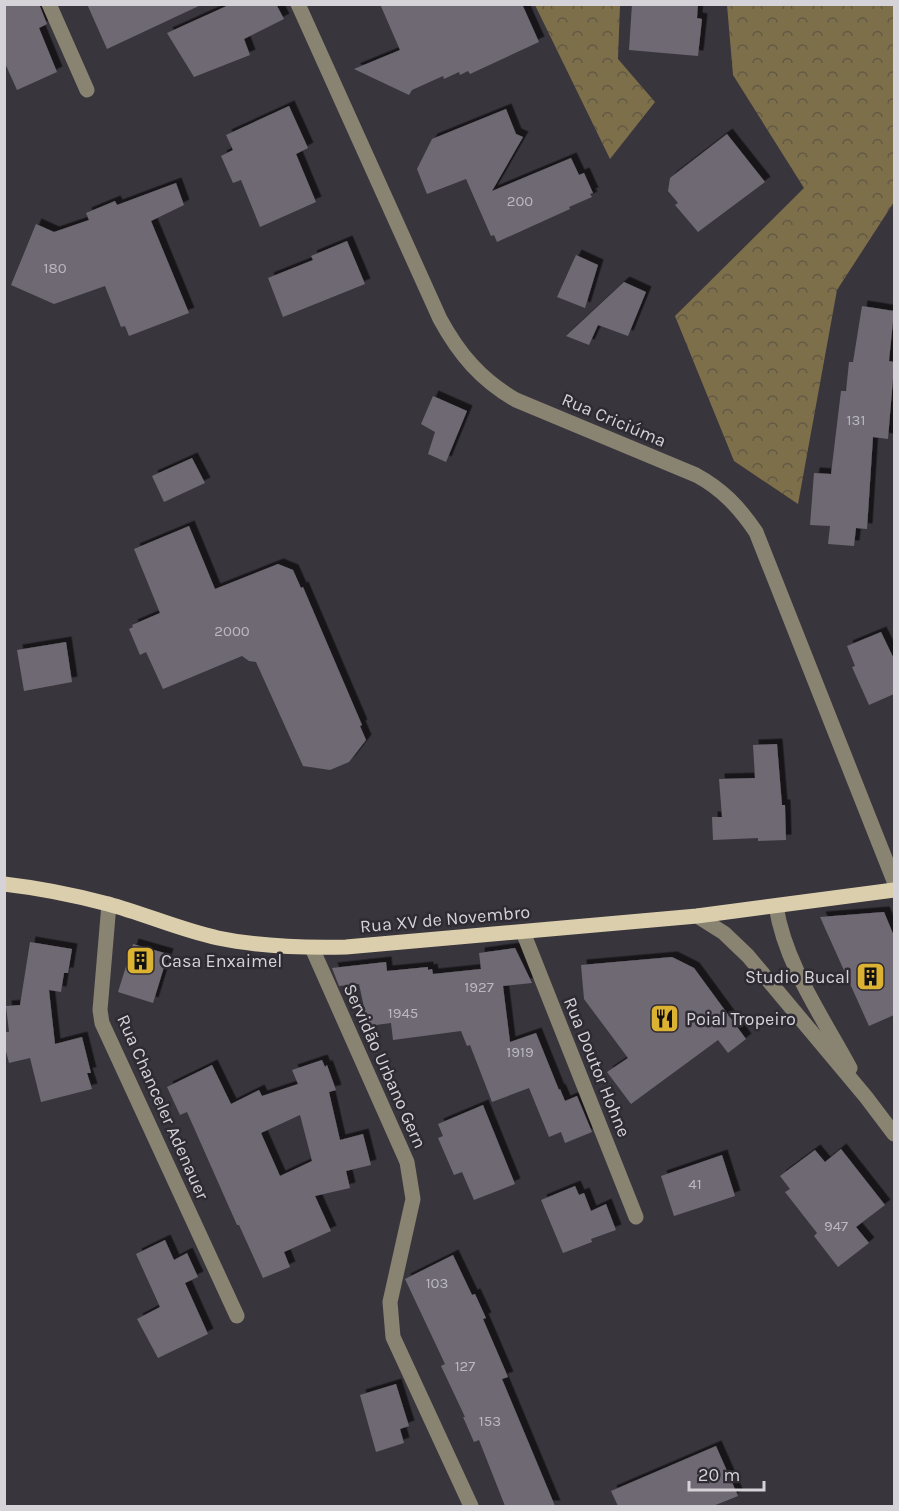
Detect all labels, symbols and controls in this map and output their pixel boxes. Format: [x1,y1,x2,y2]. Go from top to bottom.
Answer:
house number: 200 [507,192,533,210]
house number: 180 [43,259,67,277]
street label: Rua Criciúma [558,388,670,452]
house number: 131 [847,411,865,429]
house number: 2000 [214,622,250,640]
street label: Rua XV de Novembro [359,901,531,937]
building icon: Casa Enxaimel [124,945,156,977]
place label: Casa Enxaimel [161,950,282,972]
building icon: Studio Bucal [855,961,887,993]
place label: Studio Bucal [745,966,850,988]
house number: 1927 [464,978,494,996]
street label: Servidão Urbano Gern [339,980,431,1152]
street label: Rua Doutor Hohne [559,994,635,1140]
restaurant icon: Poial Tropeiro [649,1003,681,1035]
house number: 1945 [388,1004,418,1022]
place label: Poial Tropeiro [686,1008,796,1030]
street label: Rua Chanceler Adenauer [112,1011,214,1203]
house number: 1919 [506,1043,534,1061]
house number: 41 [688,1175,702,1193]
house number: 947 [824,1217,848,1235]
house number: 103 [426,1274,448,1292]
house number: 127 [455,1357,475,1375]
house number: 153 [479,1412,501,1430]
scale bar [689,1454,764,1492]
text: 20 m [698,1464,740,1486]

